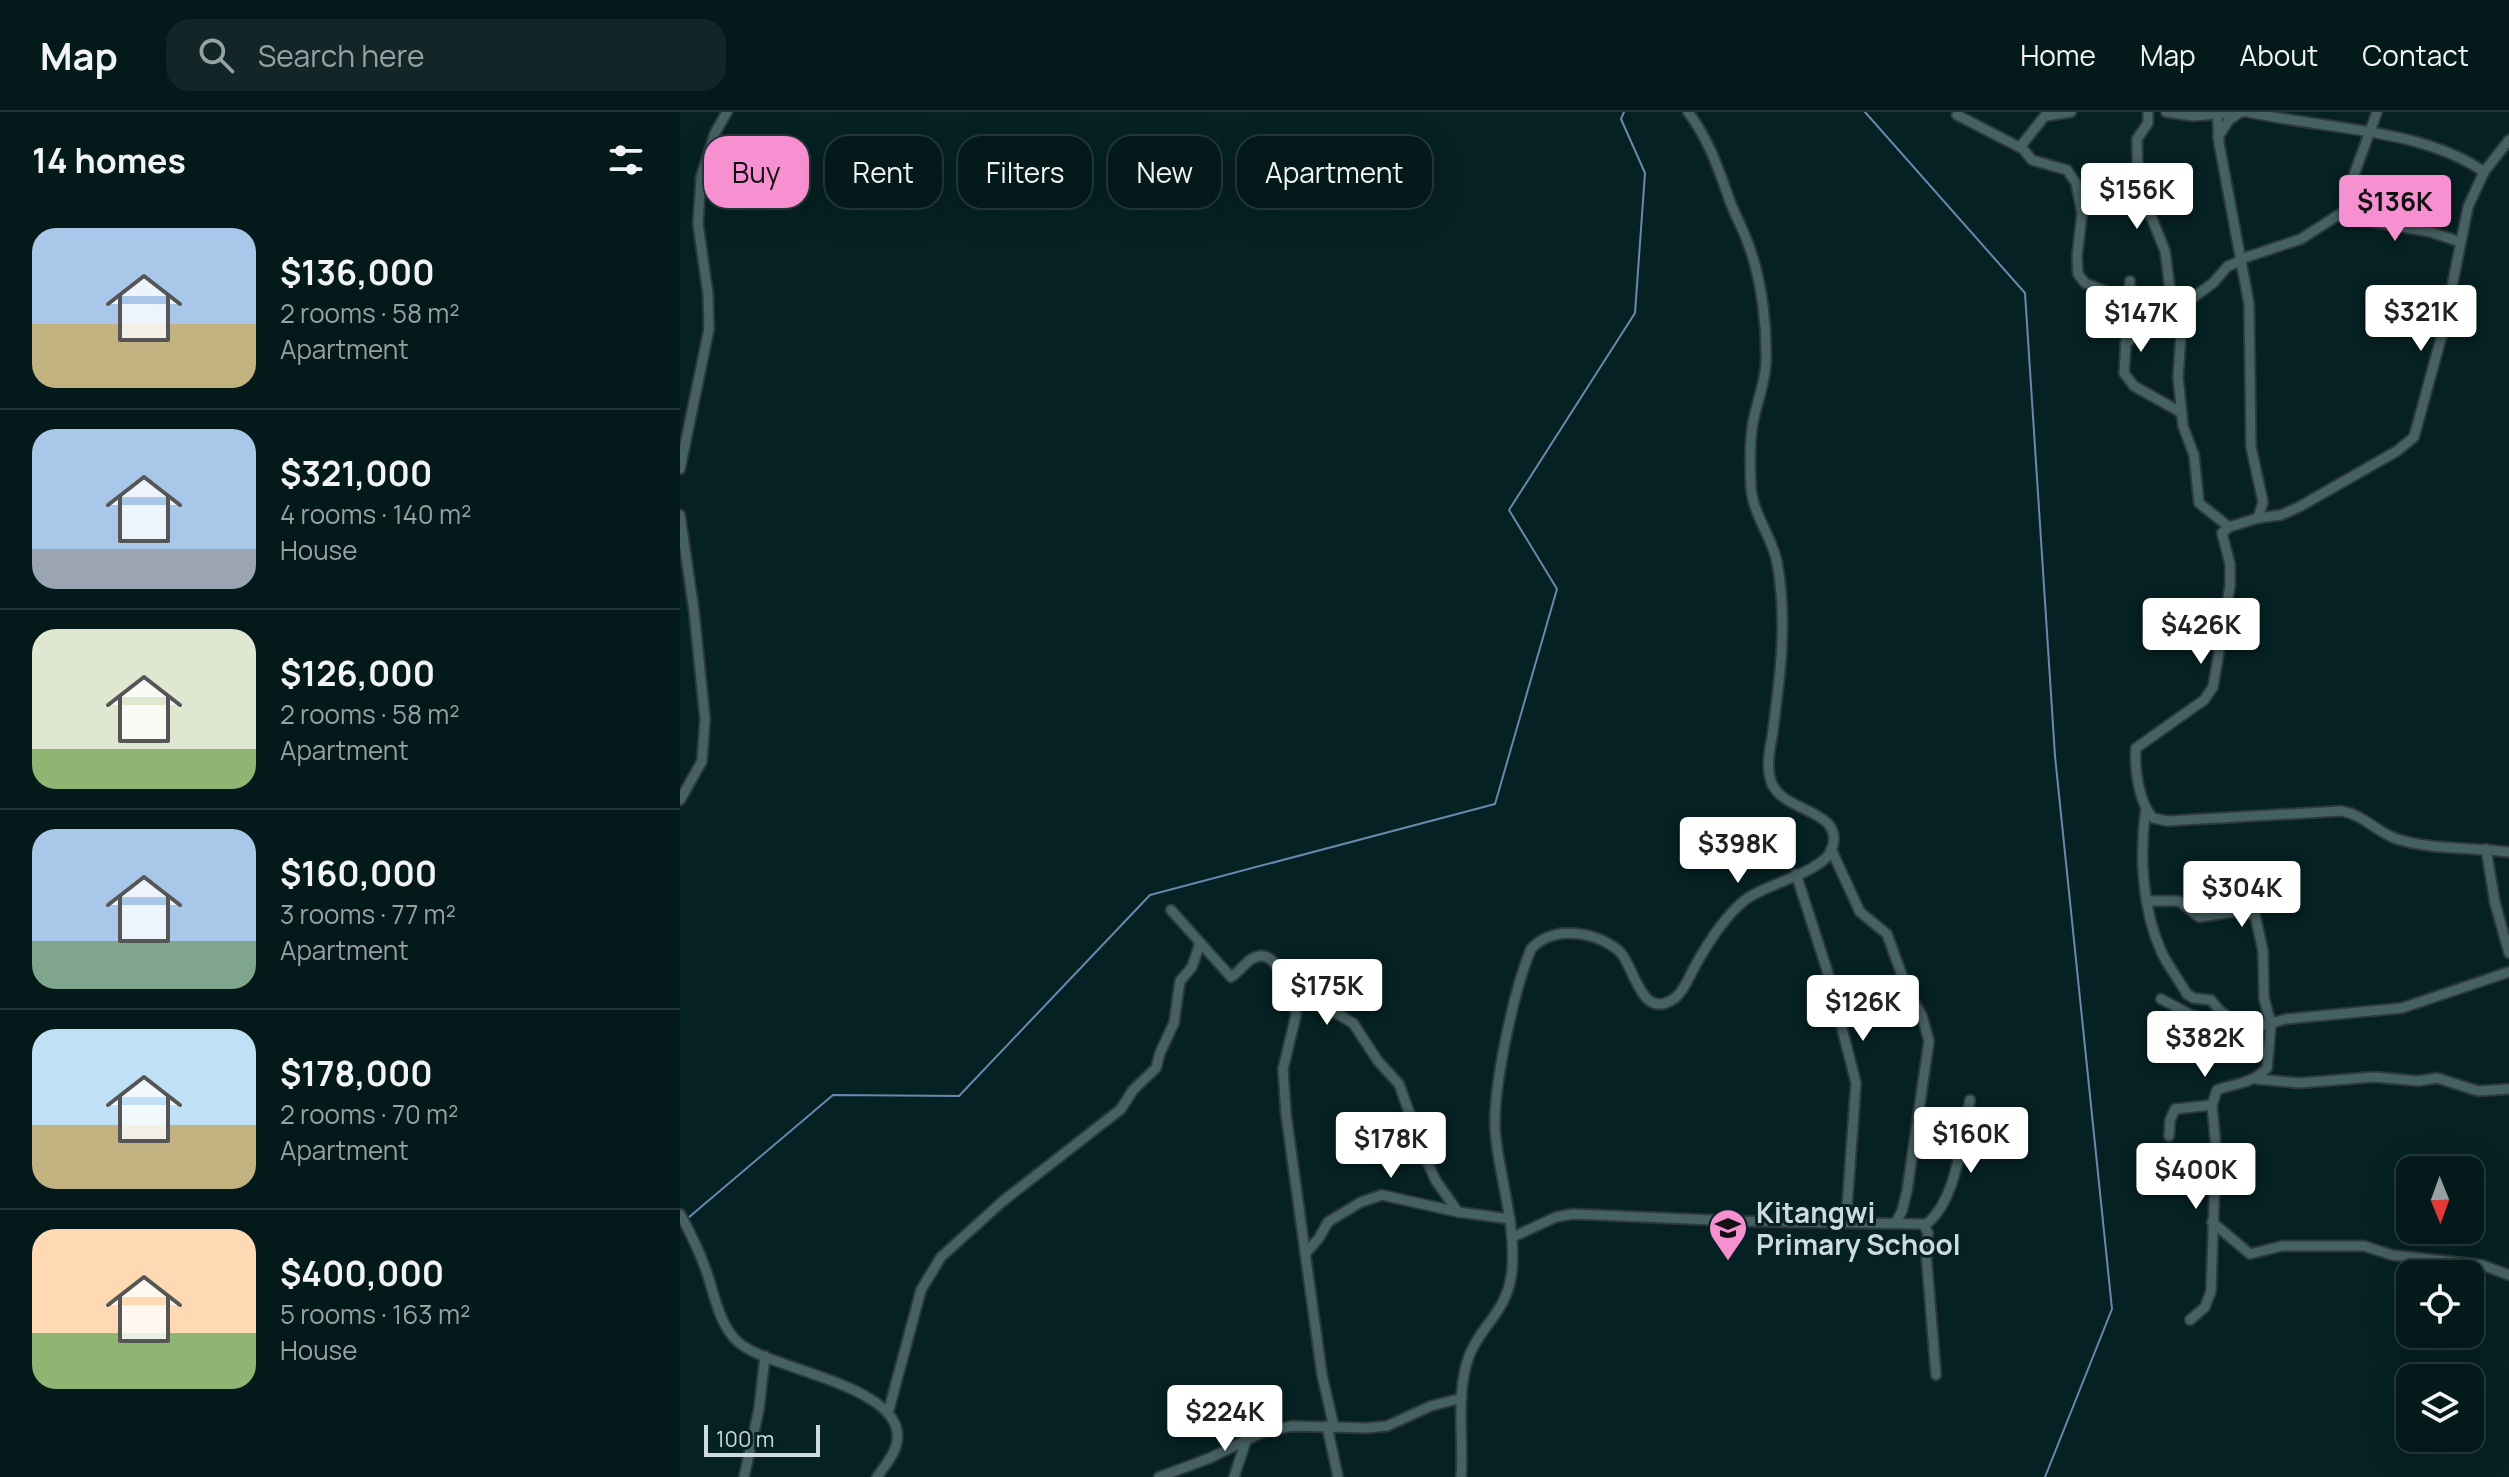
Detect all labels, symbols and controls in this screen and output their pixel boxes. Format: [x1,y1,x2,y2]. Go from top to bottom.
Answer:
search box [166,19,726,91]
text: Map [40,29,118,81]
icon: search [194,33,238,77]
text: Search here [258,35,425,76]
text: Home [2020,36,2096,74]
text: Map [2140,36,2196,74]
text: About [2240,36,2318,74]
text: Contact [2362,36,2469,74]
chip: Buy [704,136,809,208]
chip: Rent [825,136,942,208]
chip: Filters [958,136,1092,208]
chip: New [1108,136,1221,208]
chip: Apartment [1237,136,1432,208]
text: 14 homes [32,137,186,183]
icon: filters [604,138,648,182]
pin: $156K [2081,163,2193,231]
text: $156K [2099,171,2175,207]
pin: $136K [2339,175,2451,243]
text: $136K [2357,183,2433,219]
text: $136,000 [280,249,435,295]
icon: home [96,260,192,356]
pin: $321K [2365,285,2477,353]
pin: $147K [2085,286,2197,354]
text: $321K [2383,293,2459,329]
text: $147K [2104,294,2178,330]
text: 2 rooms · 58 m² [280,295,460,331]
text: Apartment [280,331,409,367]
text: $321,000 [280,450,432,496]
icon: home [96,461,192,557]
text: 4 rooms · 140 m² [280,496,471,532]
text: House [280,532,357,568]
pin: $426K [2145,598,2257,666]
text: $426K [2161,606,2241,642]
text: $126,000 [280,650,435,696]
icon: home [96,661,192,757]
text: 2 rooms · 58 m² [280,696,460,732]
text: Apartment [280,732,409,768]
pin: $398K [1682,817,1794,885]
text: $398K [1698,825,1778,861]
text: $160,000 [280,850,437,896]
icon: home [96,861,192,957]
pin: $304K [2186,861,2298,929]
text: $304K [2201,869,2283,905]
text: 3 rooms · 77 m² [280,896,456,932]
text: Apartment [280,932,409,968]
pin: $175K [1271,959,1383,1027]
text: $175K [1290,967,1364,1003]
pin: $126K [1807,975,1919,1043]
text: $126K [1825,983,1901,1019]
pin: $382K [2149,1011,2261,1079]
text: $382K [2165,1019,2245,1055]
text: $178,000 [280,1050,433,1096]
icon: home [96,1061,192,1157]
text: 2 rooms · 70 m² [280,1096,458,1132]
pin: $160K [1915,1107,2027,1175]
pin: $178K [1335,1112,1447,1180]
text: $160K [1932,1115,2010,1151]
text: $178K [1354,1120,1428,1156]
text: Apartment [280,1132,409,1168]
pin: $400K [2140,1143,2252,1211]
text: $400K [2154,1151,2238,1187]
north arrow [2396,1156,2484,1244]
map controls [2396,1156,2484,1452]
place label: Kitangwi Primary School [1756,1193,1961,1263]
school or university icon: Kitangwi Primary School [1707,1207,1749,1262]
text: $400,000 [280,1250,444,1296]
button: locate [2396,1260,2484,1348]
icon: home [96,1261,192,1357]
text: 5 rooms · 163 m² [280,1296,470,1332]
text: House [280,1332,357,1368]
button: layers [2396,1364,2484,1452]
pin: $224K [1169,1385,1281,1453]
text: $224K [1185,1393,1265,1429]
scale bar [704,1421,820,1457]
text: 100 m [716,1424,774,1454]

